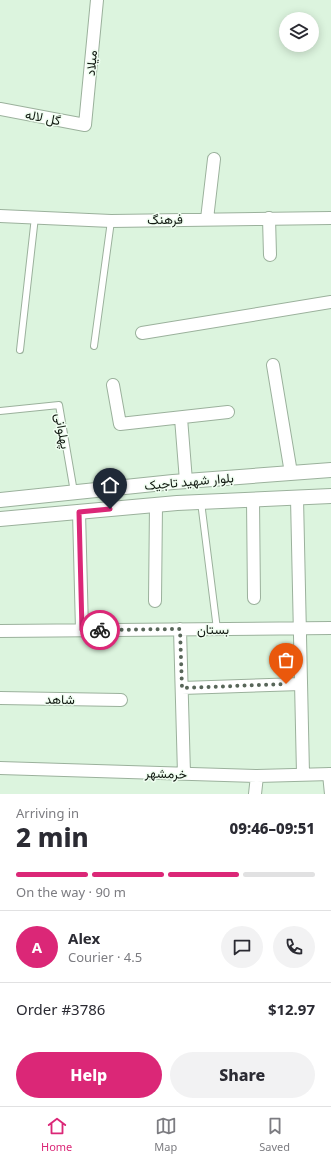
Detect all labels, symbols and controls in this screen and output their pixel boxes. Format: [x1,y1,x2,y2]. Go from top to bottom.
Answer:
map controls [279,12,319,52]
button: layers [279,12,319,52]
street label: میلاد [81,49,101,77]
street label: گل لاله [24,105,62,129]
street label: فرهنگ [147,210,183,228]
street label: پهلوانی [50,412,75,451]
pin [93,468,127,509]
street label: بلوار شهید تاجیک [144,468,235,494]
icon: home [99,474,121,496]
courier [80,610,120,650]
icon: bike [89,619,111,641]
street label: بستان [197,620,229,638]
pin [269,643,303,684]
icon: bag [275,649,297,671]
street label: شاهد [45,690,75,708]
street label: خرمشهر [144,763,188,783]
text: Arriving in [16,804,79,822]
text: 09:46–09:51 [230,818,315,838]
text: 2 min [16,819,89,855]
text: On the way · 90 m [16,883,126,901]
button: chat [221,926,263,968]
button: phone [273,926,315,968]
text: Alex [68,928,100,948]
text: A [32,937,42,957]
text: Courier · 4.5 [68,948,142,966]
text: Order #3786 [16,999,105,1019]
text: $12.97 [268,999,315,1019]
button: Help [16,1052,162,1098]
button: Share [170,1052,315,1098]
tab: Home [41,1115,72,1154]
tab: Map [154,1115,177,1154]
tab: Saved [259,1115,290,1154]

